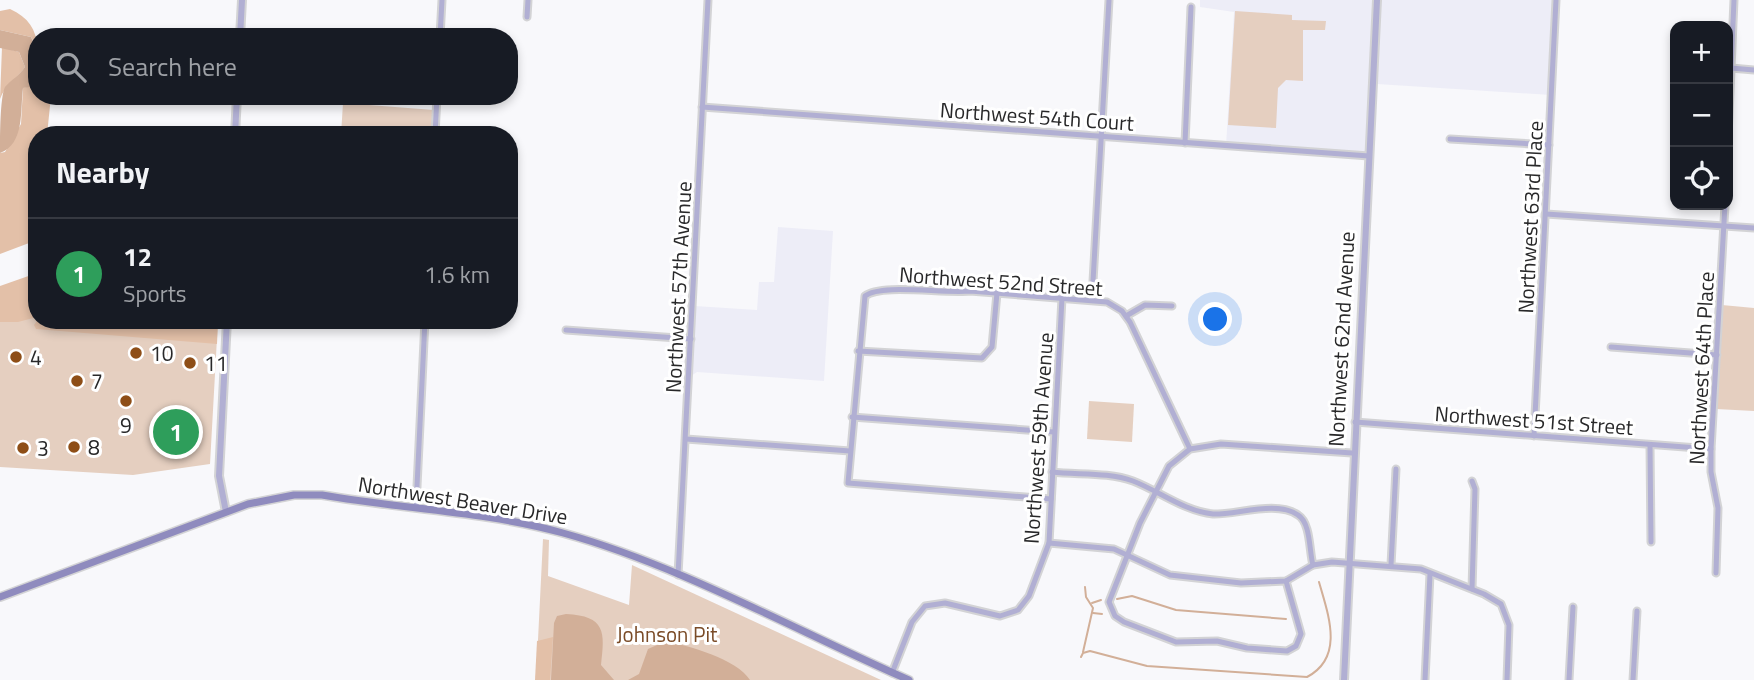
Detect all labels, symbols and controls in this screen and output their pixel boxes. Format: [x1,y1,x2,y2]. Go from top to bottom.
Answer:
map controls [1670,21,1733,210]
button: + [1670,21,1733,84]
search box [28,28,518,105]
text: Search here [108,47,237,86]
icon: search [52,48,90,86]
button: − [1670,84,1733,147]
street label: Northwest 54th Court [939,93,1136,139]
street label: Northwest 63rd Place [1509,120,1551,314]
button: locate [1670,147,1733,210]
text: Nearby [56,149,149,195]
street label: Northwest 57th Avenue [656,180,700,394]
street label: Northwest 62nd Avenue [1319,231,1363,447]
text: 12 [123,237,152,276]
text: 1 [73,257,85,292]
text: 1.6 km [424,257,490,292]
street label: Northwest 52nd Street [898,258,1104,304]
street label: Northwest 64th Place [1680,271,1722,465]
text: Sports [123,276,186,311]
your location [1198,302,1232,336]
street label: Northwest 59th Avenue [1015,331,1061,545]
place label: 10 [150,337,174,369]
place label: 4 [30,341,42,373]
marker: 10 [128,345,144,361]
place label: 11 [204,347,228,379]
marker: 4 [8,349,24,365]
marker: 11 [182,355,198,371]
place label: 7 [91,365,103,397]
marker: 7 [69,373,85,389]
marker: 9 [118,393,134,409]
street label: Northwest 51st Street [1434,397,1635,443]
pin: 1 [153,406,199,458]
place label: 9 [120,409,132,441]
place label: 8 [88,431,100,463]
place label: 3 [37,432,49,464]
marker: 8 [66,439,82,455]
marker: 3 [15,440,31,456]
street label: Northwest Beaver Drive [356,468,570,532]
park label: Johnson Pit [617,618,718,650]

